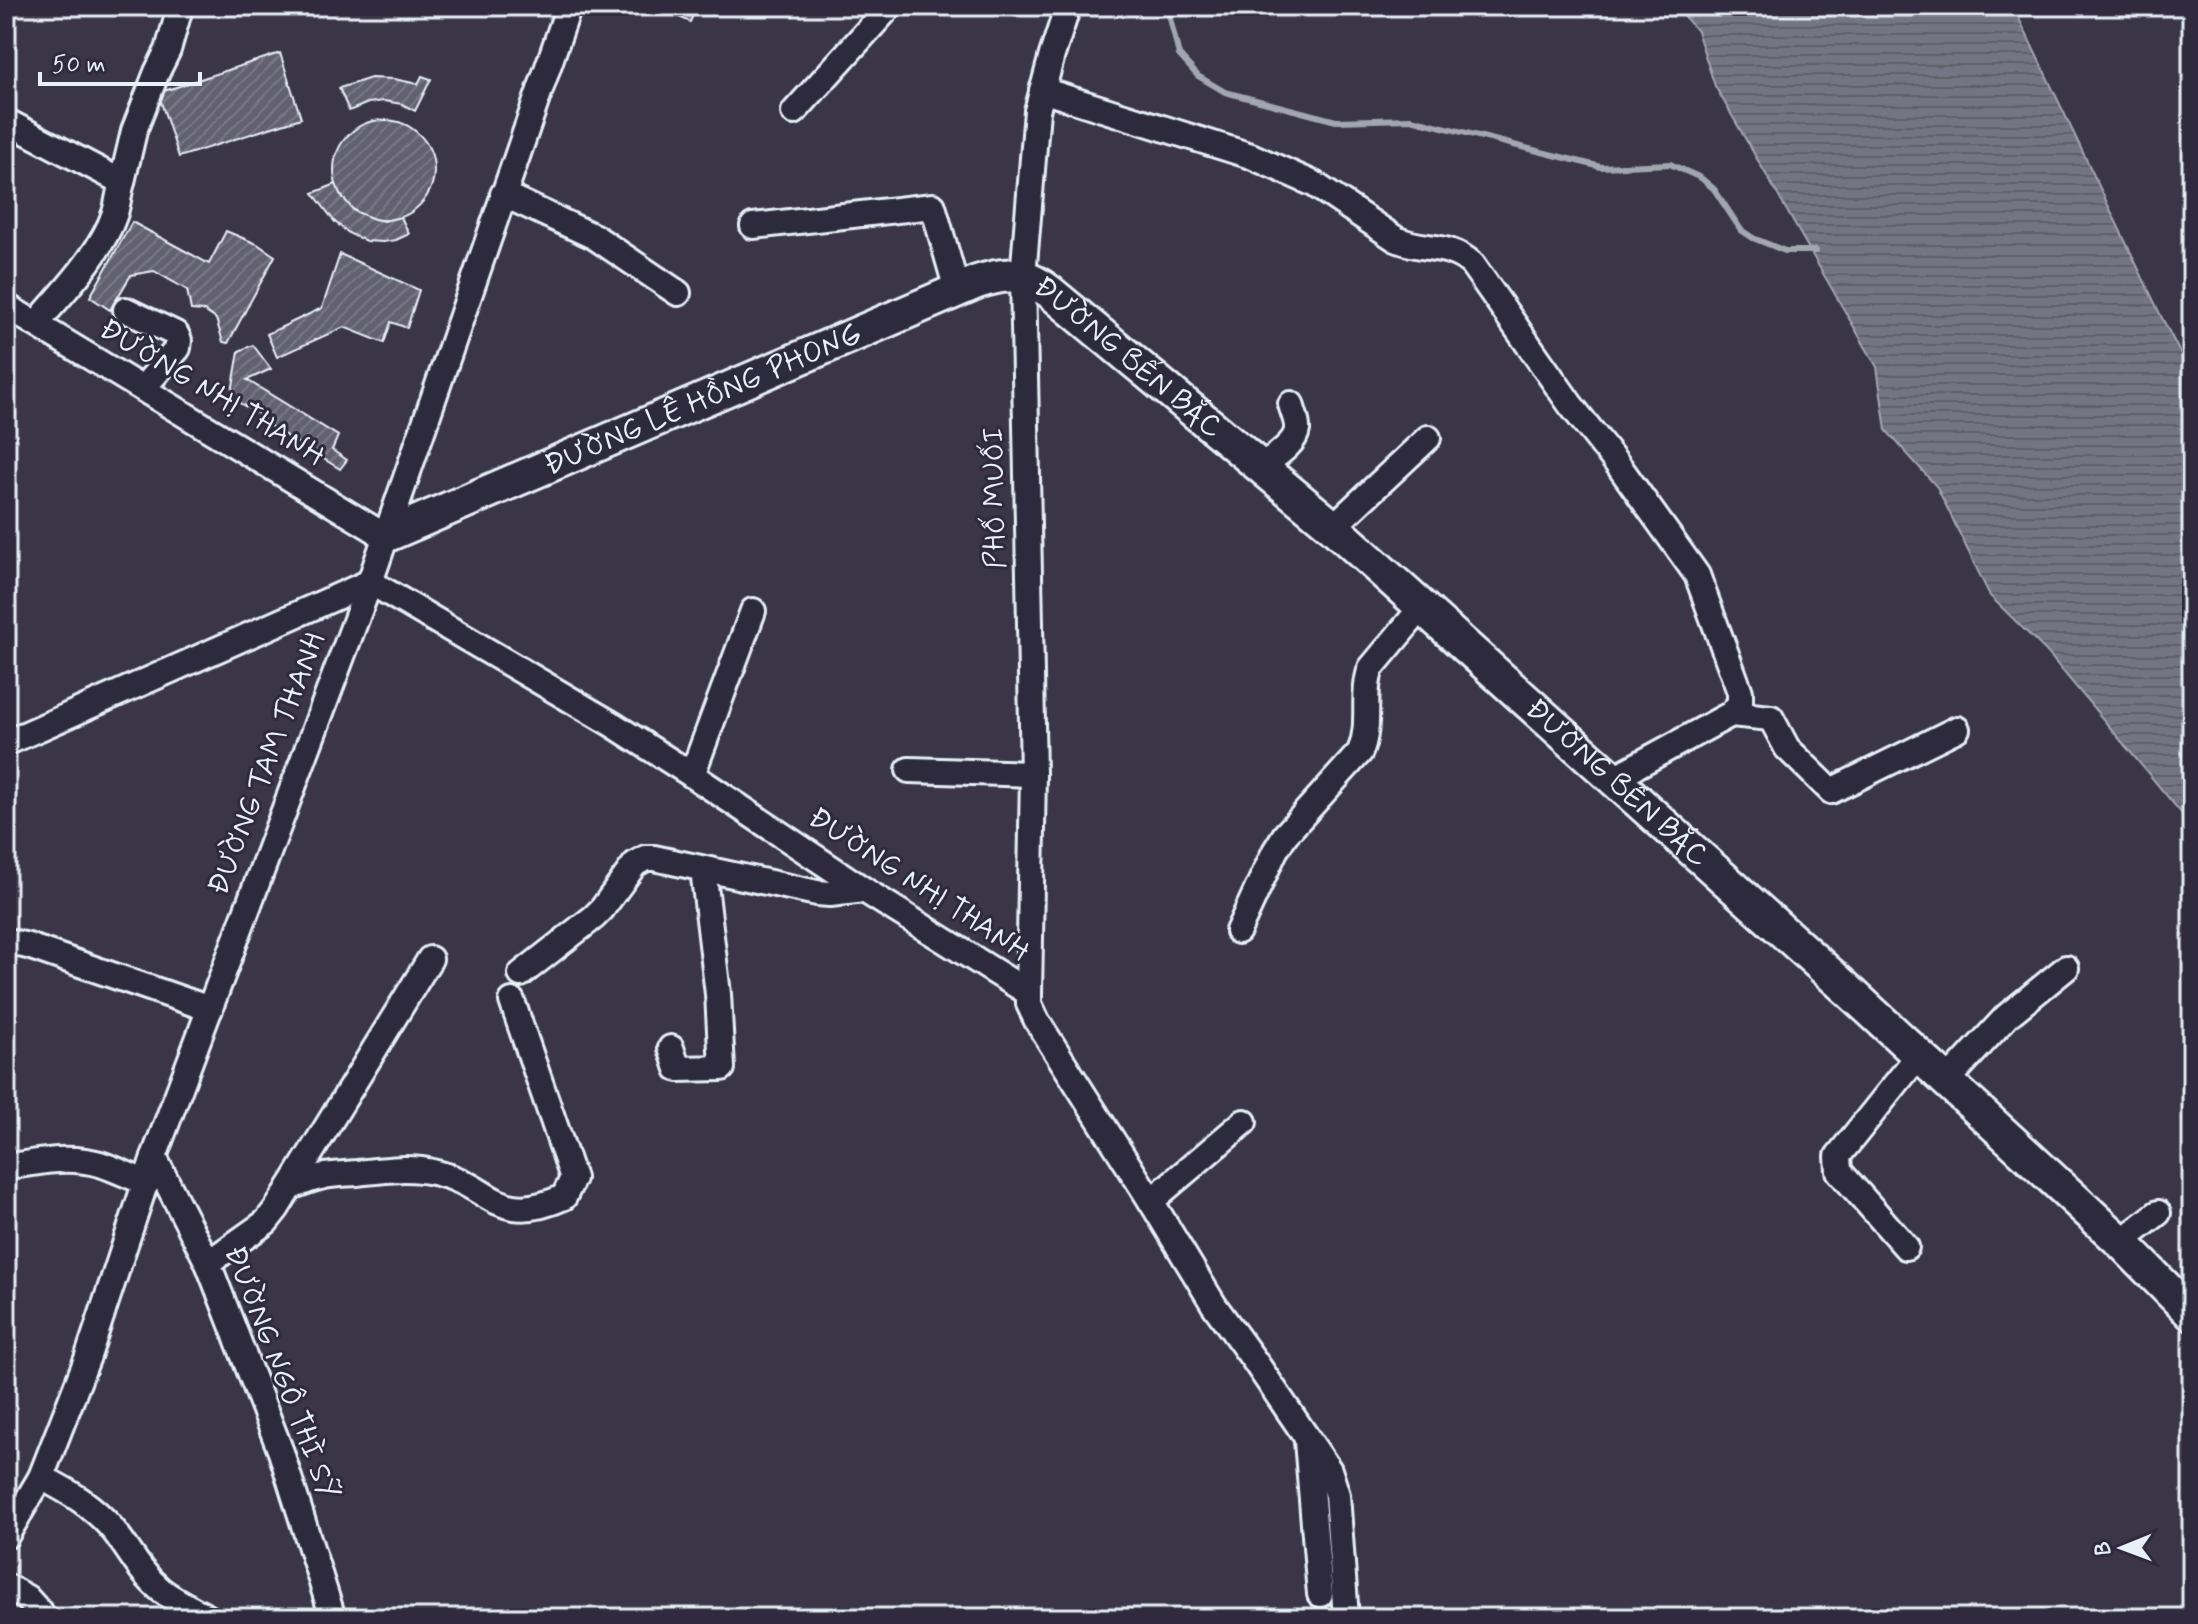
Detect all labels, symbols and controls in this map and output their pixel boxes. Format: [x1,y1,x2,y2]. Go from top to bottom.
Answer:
scale bar [40,36,200,86]
text: 50 m [52,50,106,81]
street label: ĐƯỜNG BẾN BẮC [1026,267,1231,447]
street label: ĐƯỜNG NHỊ THANH [92,310,332,476]
street label: ĐƯỜNG LÊ HỒNG PHONG [538,314,868,485]
street label: PHỐ MUỐI [974,427,1016,569]
street label: ĐƯỜNG TAM THANH [199,627,335,901]
street label: ĐƯỜNG BẾN BẮC [1517,690,1717,875]
street label: ĐƯỜNG NHỊ THANH [801,799,1037,971]
street label: ĐƯỜNG NGÔ THÌ SỸ [215,1240,347,1506]
north arrow [2082,1508,2162,1588]
text: B [2090,1541,2118,1556]

